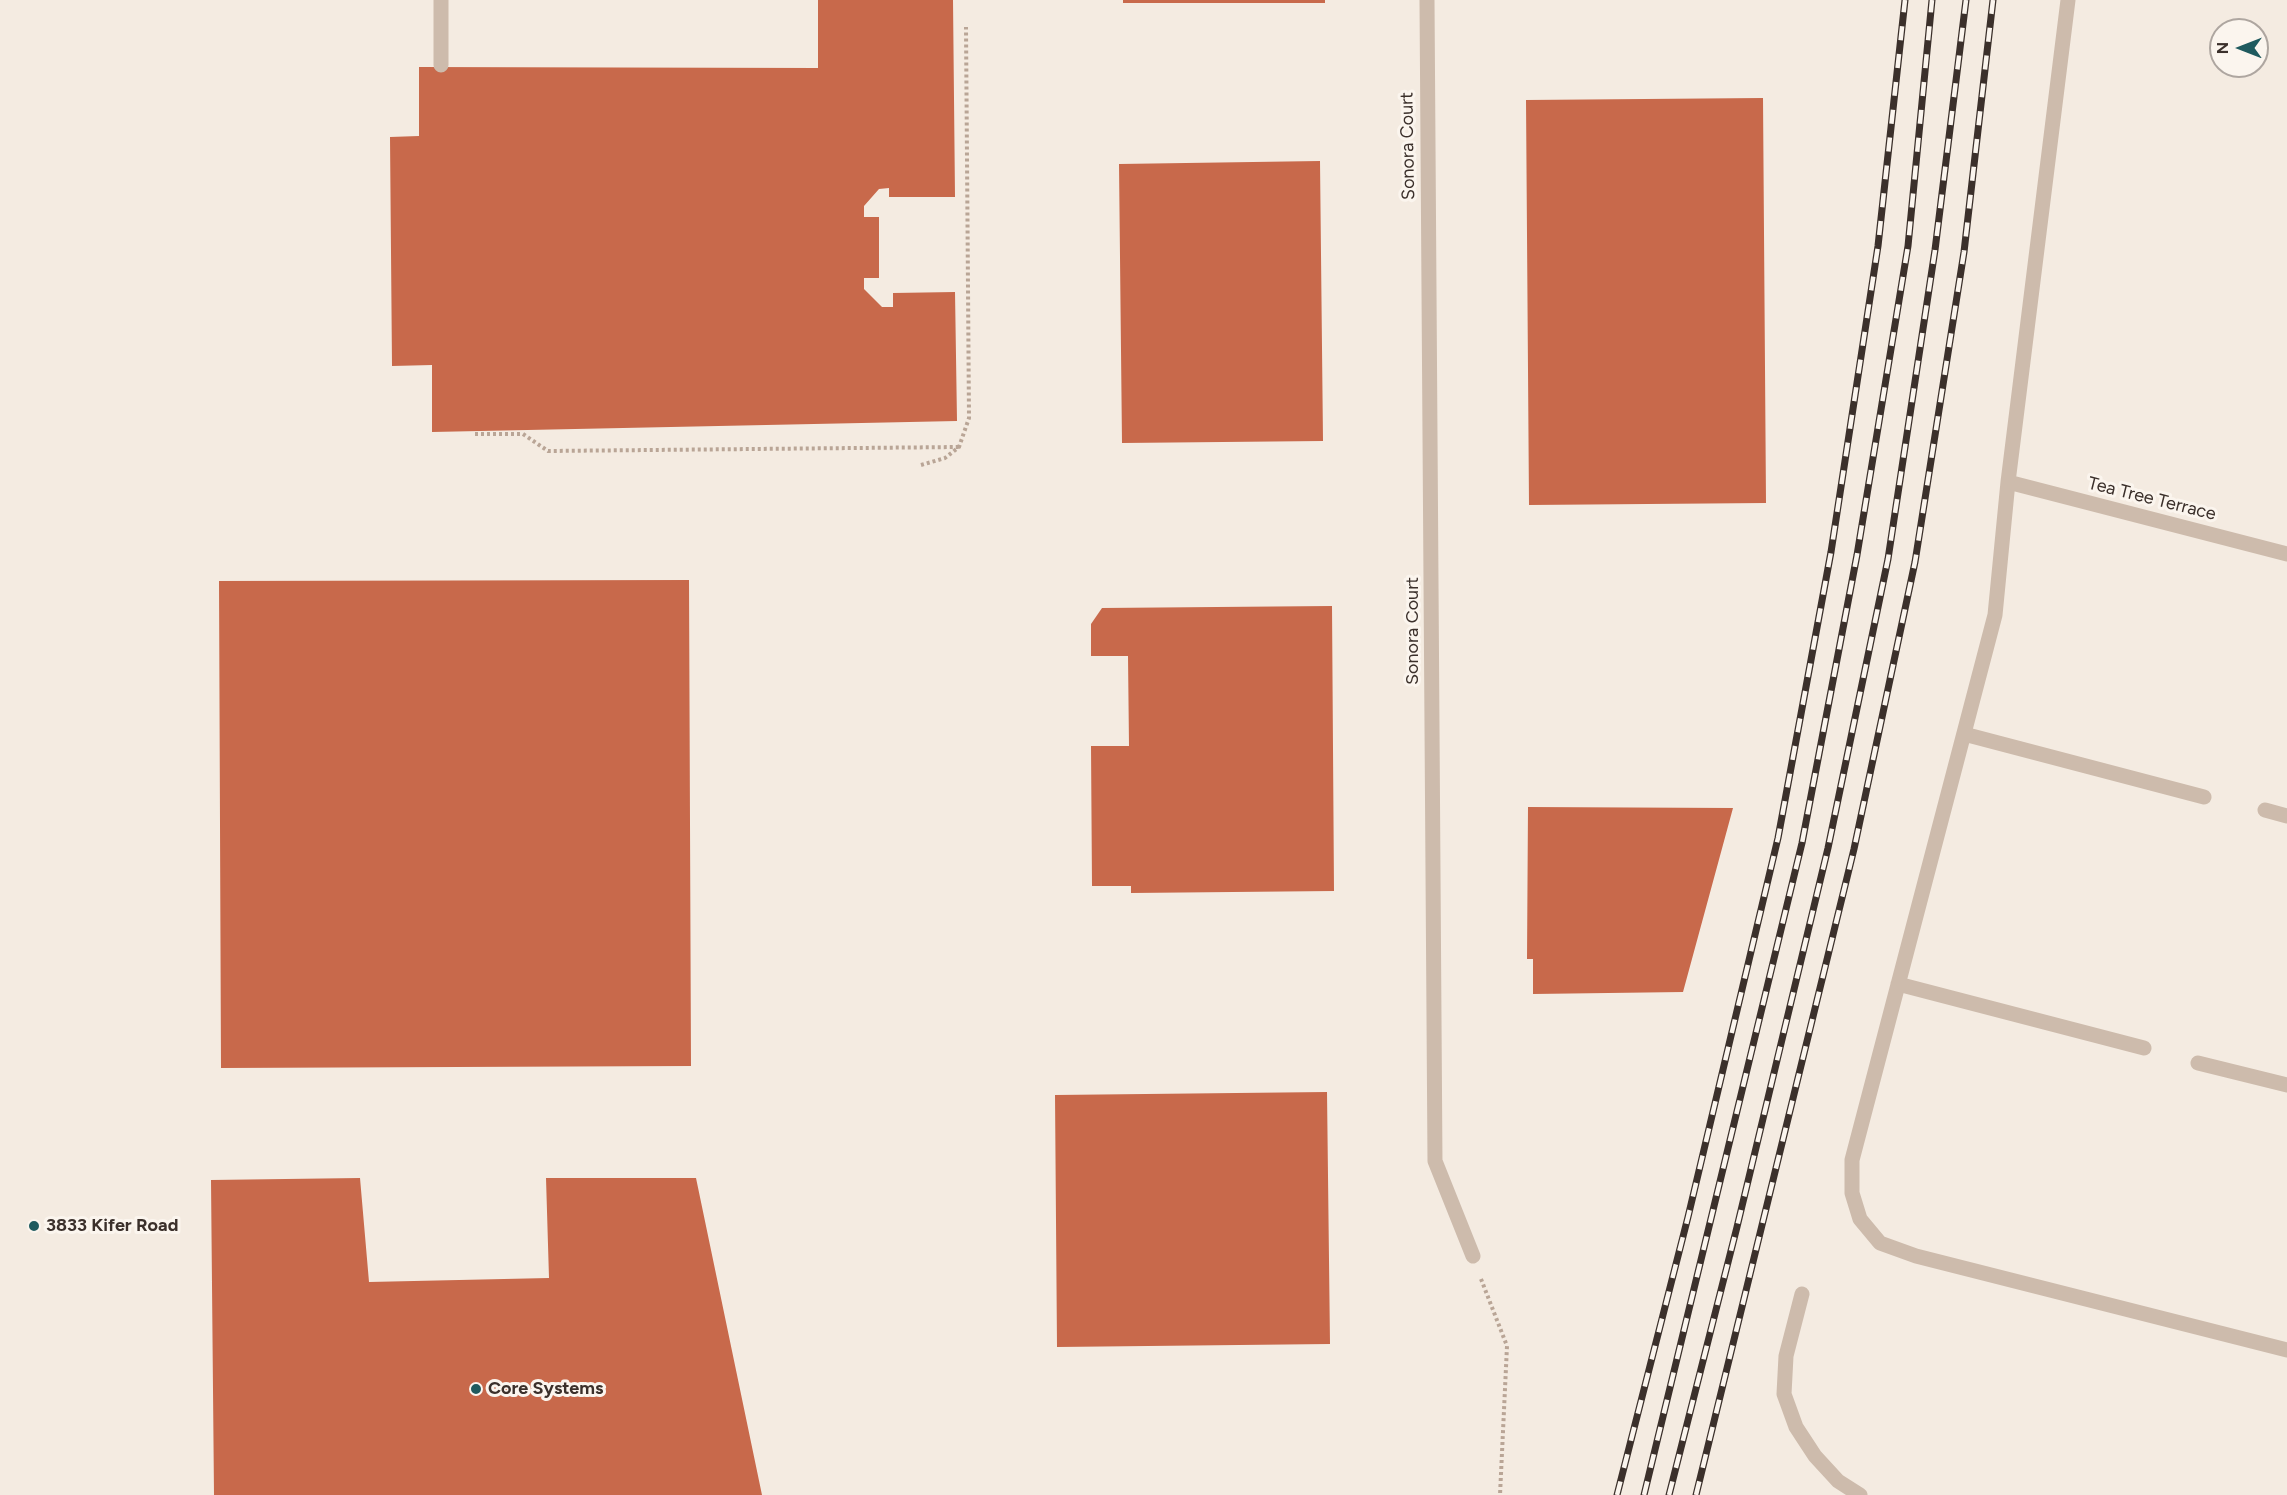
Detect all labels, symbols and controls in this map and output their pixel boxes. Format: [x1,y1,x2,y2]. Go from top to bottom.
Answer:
north arrow [2209,18,2269,78]
text: N [2213,42,2232,54]
street label: Sonora Court [1396,92,1420,200]
street label: Tea Tree Terrace [2086,473,2218,525]
street label: Sonora Court [1402,577,1424,685]
place label: 3833 Kifer Road [46,1215,178,1237]
marker: 3833 Kifer Road [27,1219,41,1233]
place label: Core Systems [488,1378,603,1400]
marker: Core Systems [469,1382,483,1396]

